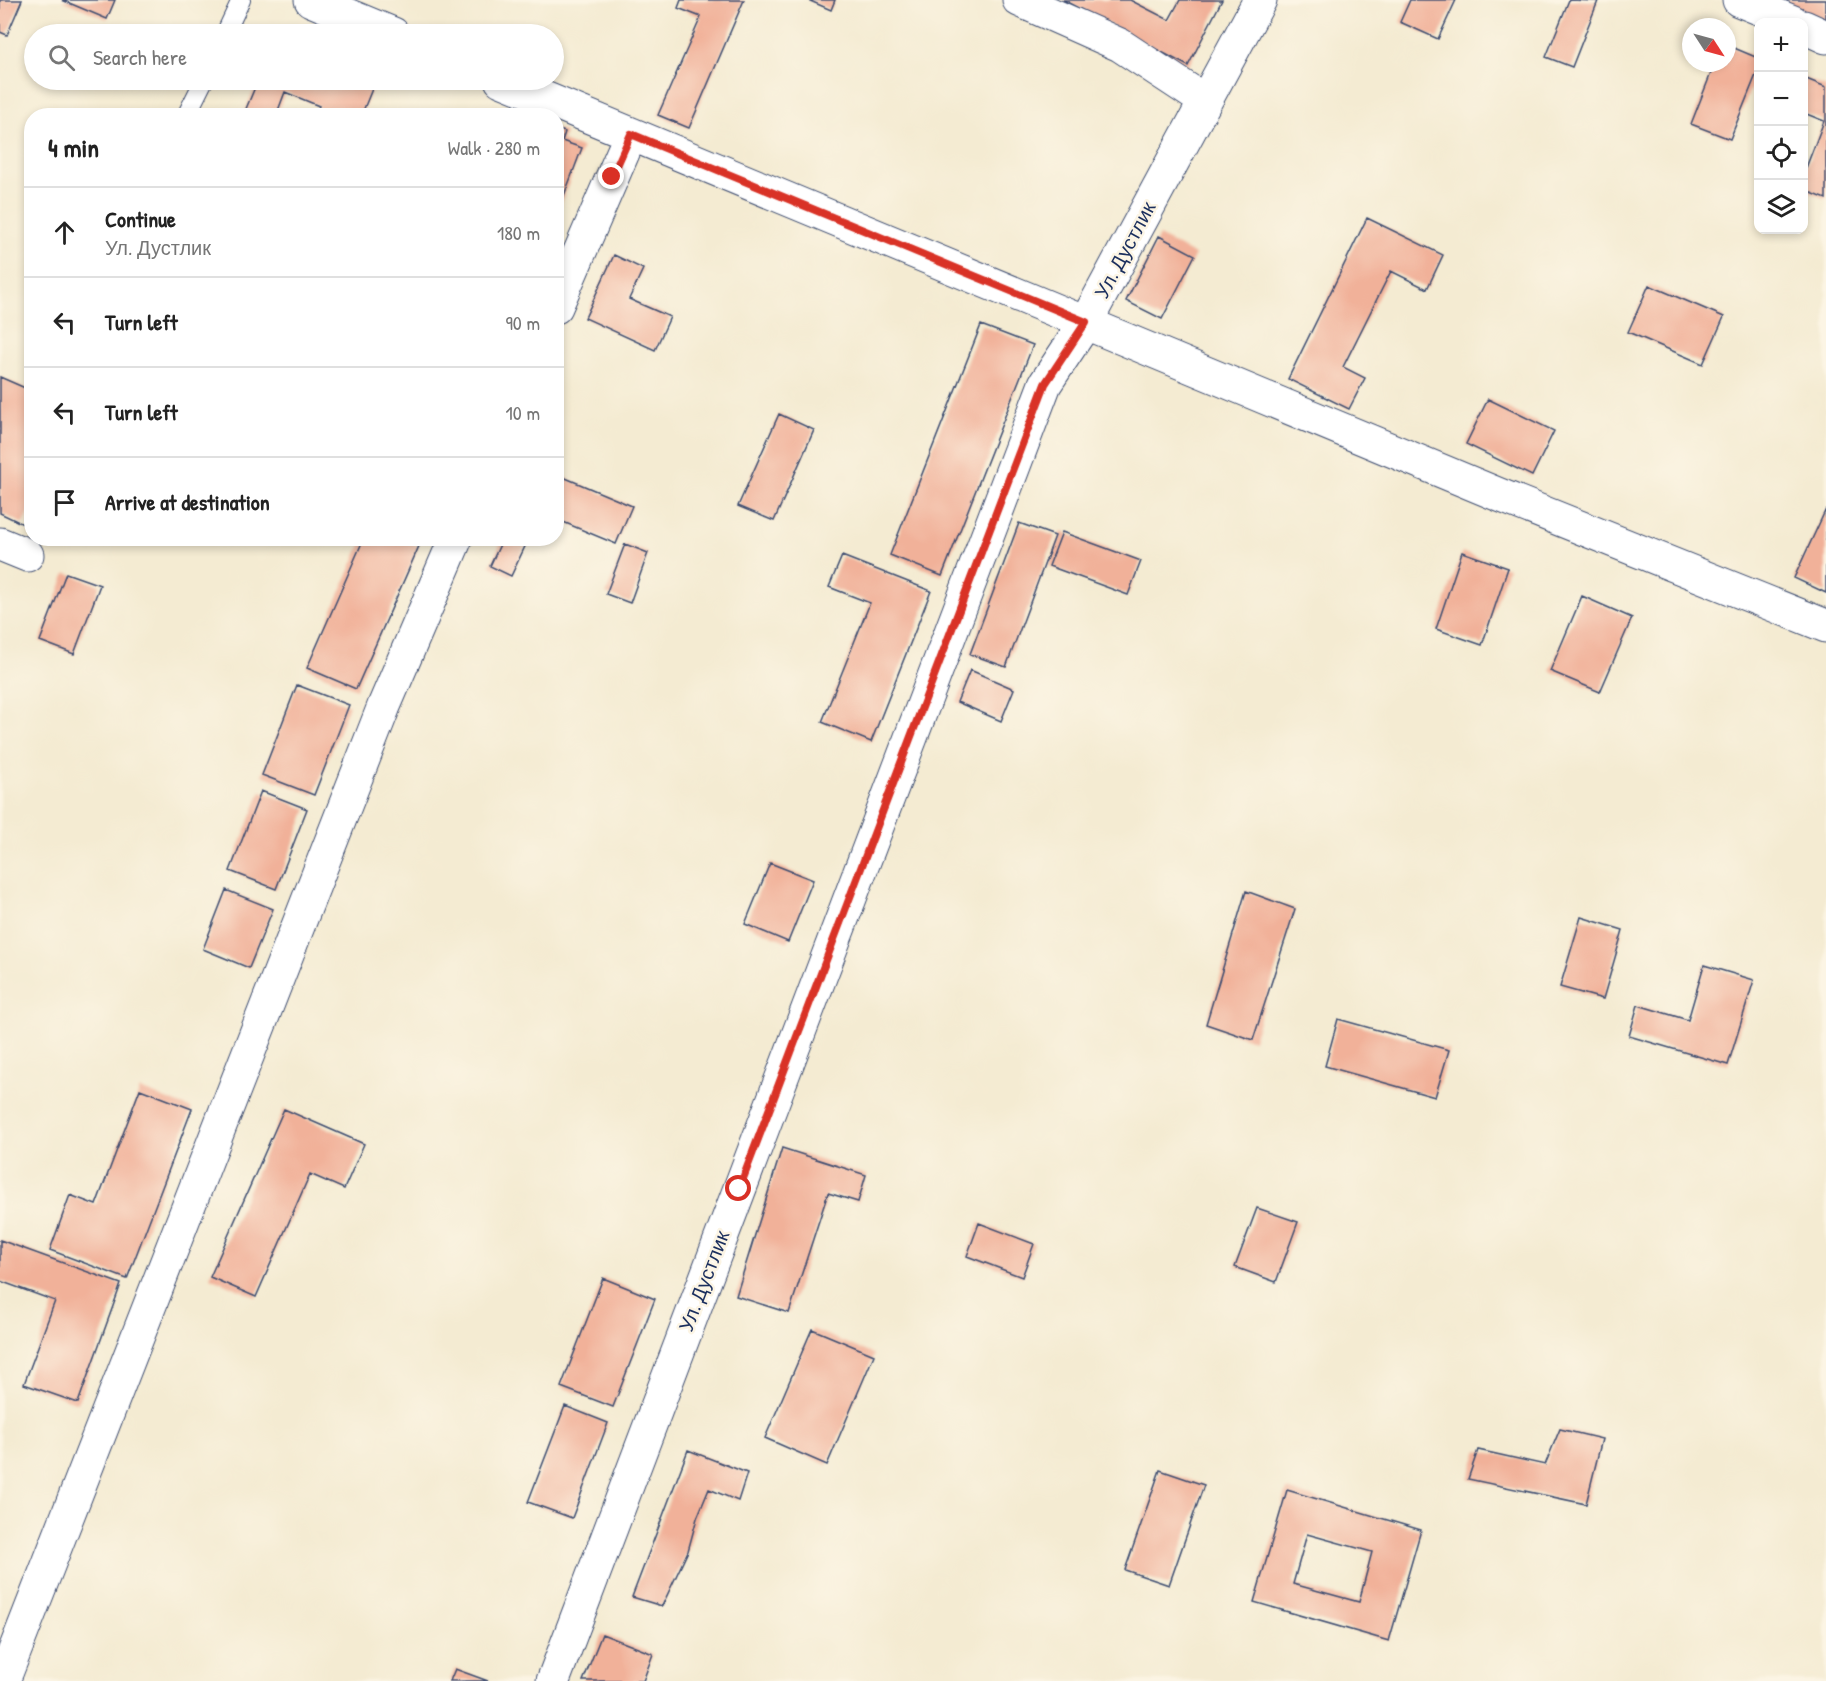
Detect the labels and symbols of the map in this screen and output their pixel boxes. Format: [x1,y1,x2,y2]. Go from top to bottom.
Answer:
north arrow [1682,18,1736,72]
route end [598,163,624,189]
street label: Ул. Дустлик [1088,196,1161,303]
route start [725,1175,751,1201]
street label: Ул. Дустлик [672,1226,735,1335]

